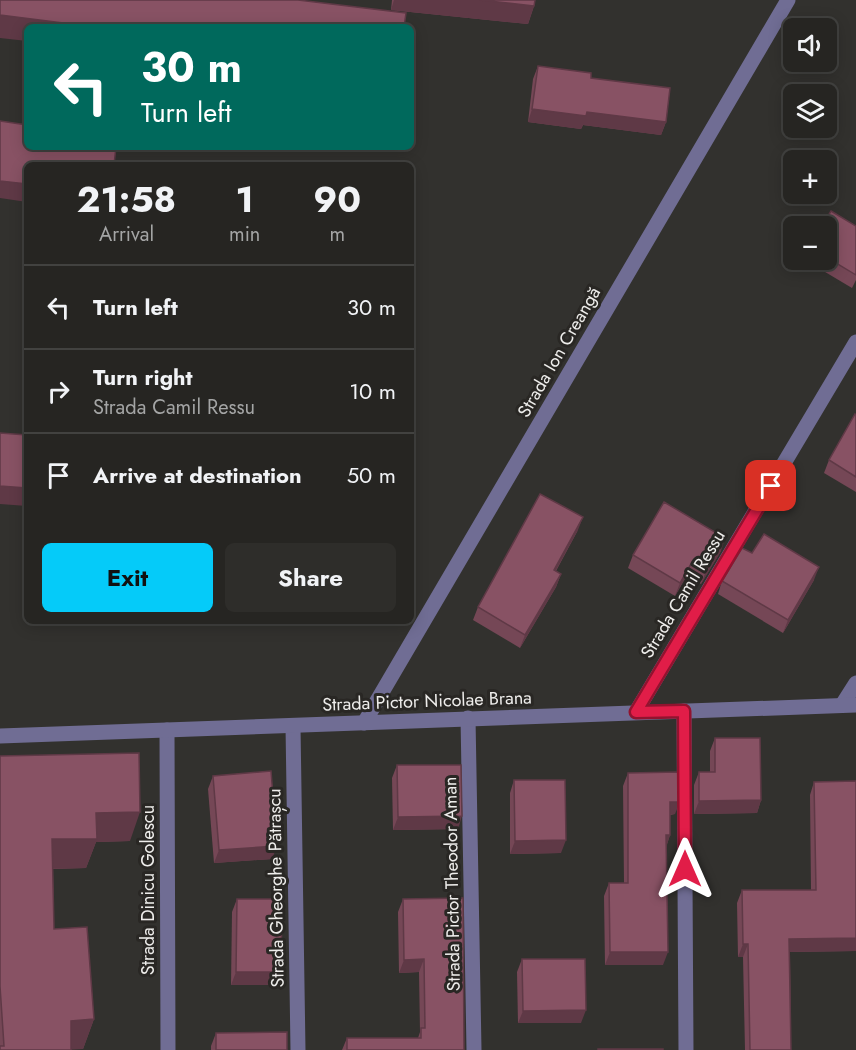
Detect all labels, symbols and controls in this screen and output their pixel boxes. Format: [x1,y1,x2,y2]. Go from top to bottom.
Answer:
map controls [783,18,837,270]
button: sound [783,18,837,72]
text: 30 m [141,37,242,98]
icon: left [42,48,120,126]
button: layers [783,84,837,138]
text: Turn left [141,93,231,132]
button: + [783,150,837,204]
text: 21:58 [77,173,176,225]
text: 1 [236,173,254,225]
text: 90 [313,173,361,225]
button: − [783,216,837,270]
text: Arrival [99,220,154,249]
text: min [229,220,260,249]
text: m [329,220,345,249]
street label: Strada Ion Creangă [511,282,607,422]
icon: left [42,291,75,324]
text: Turn left [93,291,178,323]
text: 30 m [347,291,396,323]
text: Turn right [93,361,193,393]
icon: right [42,375,75,408]
text: 10 m [349,375,396,407]
text: Strada Camil Ressu [93,393,255,422]
icon: arrive [42,459,75,492]
text: Arrive at destination [93,459,302,491]
text: 50 m [347,459,396,491]
pin [745,460,796,511]
icon: arrive [754,469,787,502]
street label: Strada Camil Ressu [634,525,732,663]
button: Exit [42,543,213,612]
button: Share [225,543,396,612]
street label: Strada Pictor Nicolae Brana [322,684,532,718]
street label: Strada Pictor Theodor Aman [437,776,467,992]
street label: Strada Gheorghe Pătrașcu [261,788,291,988]
street label: Strada Dinicu Golescu [135,805,161,975]
position arrow [653,837,717,901]

